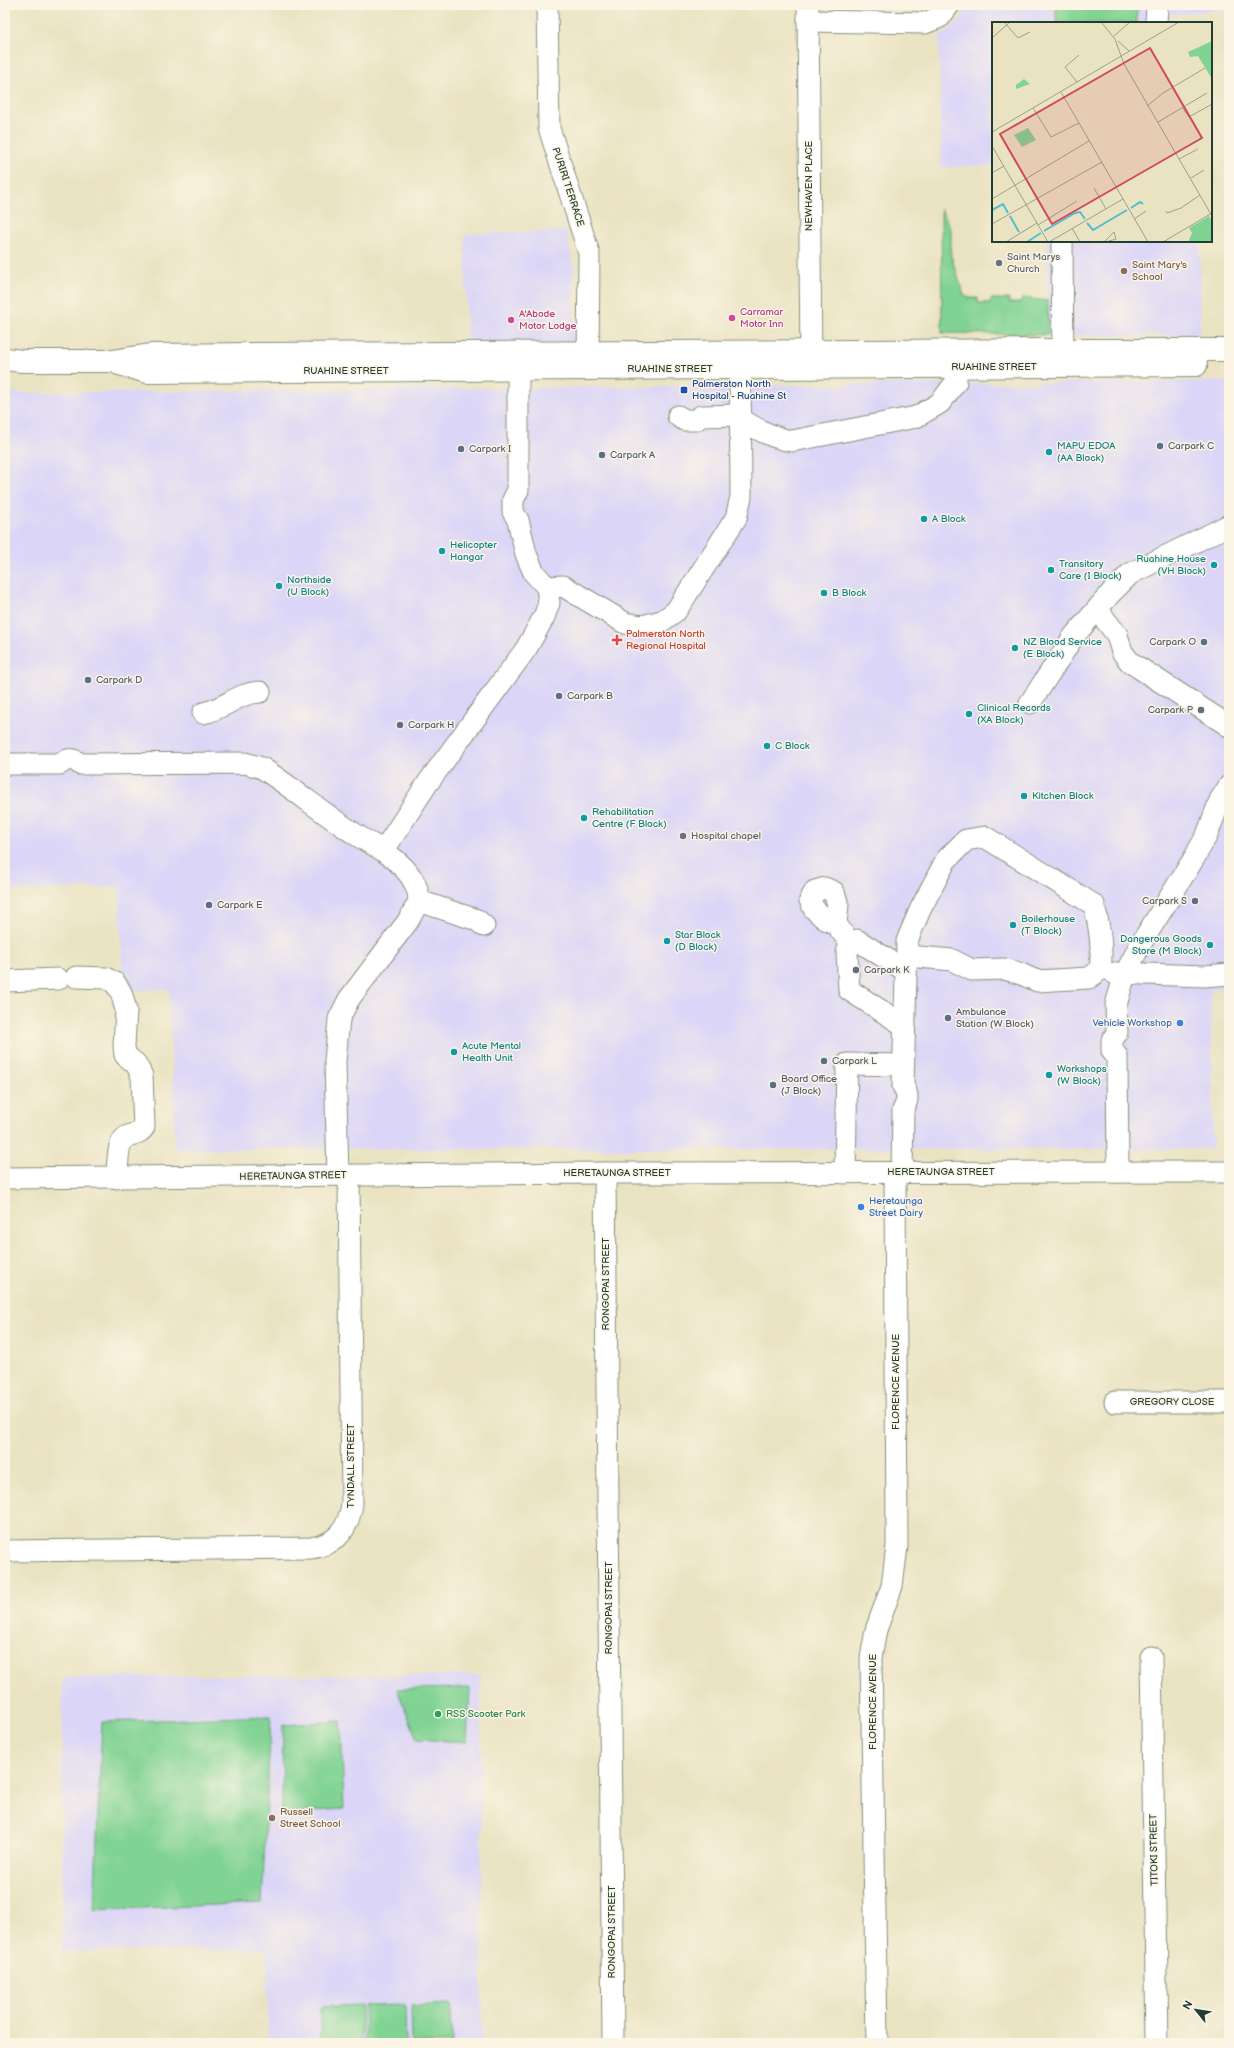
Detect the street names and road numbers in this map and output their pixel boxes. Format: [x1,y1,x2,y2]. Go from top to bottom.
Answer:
street label: NEWHAVEN PLACE [803,140,815,231]
street label: PURIRI TERRACE [550,146,587,229]
street label: RUAHINE STREET [951,361,1037,373]
street label: RUAHINE STREET [627,363,713,375]
street label: RUAHINE STREET [303,365,389,377]
street label: HERETAUNGA STREET [887,1166,995,1178]
street label: HERETAUNGA STREET [563,1167,671,1179]
street label: HERETAUNGA STREET [239,1169,347,1183]
street label: RONGOPAI STREET [600,1238,612,1330]
street label: FLORENCE AVENUE [890,1334,902,1430]
street label: GREGORY CLOSE [1130,1396,1215,1408]
street label: TYNDALL STREET [345,1424,357,1508]
street label: RONGOPAI STREET [603,1562,615,1654]
street label: FLORENCE AVENUE [867,1654,879,1750]
street label: TITOKI STREET [1147,1814,1161,1886]
street label: RONGOPAI STREET [606,1886,618,1978]

